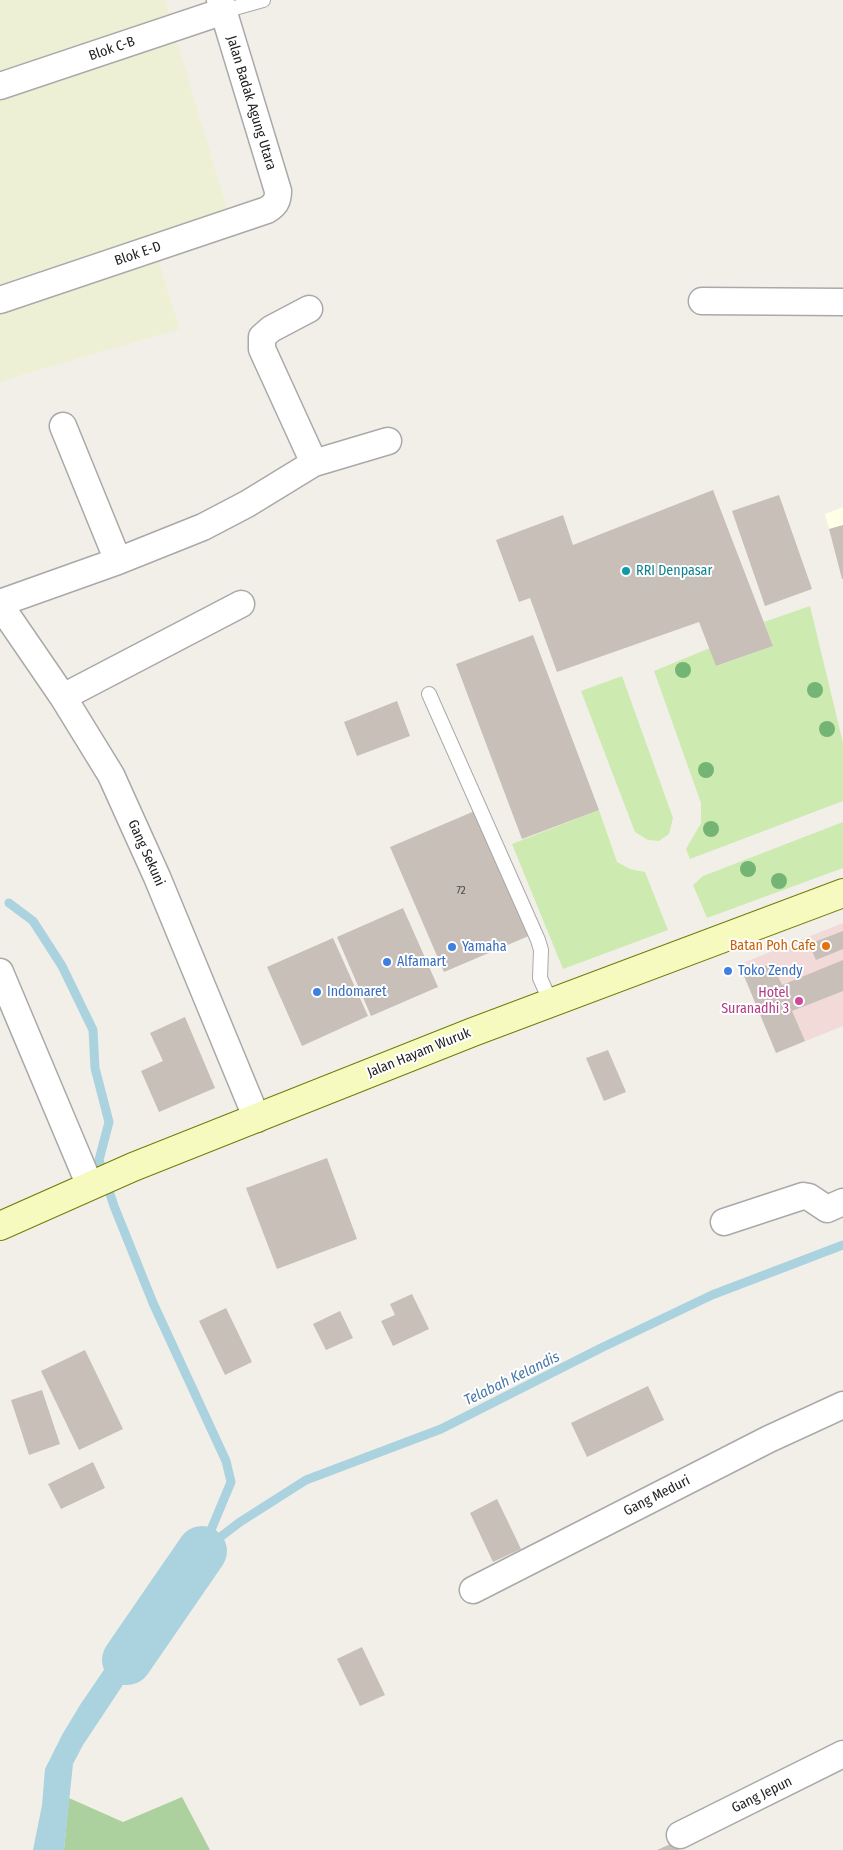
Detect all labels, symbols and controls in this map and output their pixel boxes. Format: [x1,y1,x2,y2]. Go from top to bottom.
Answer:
street label: Blok C-B [87,33,137,65]
street label: Jalan Badak Agung Utara [223,34,279,172]
street label: Blok E-D [113,238,163,270]
place label: RRI Denpasar [636,563,712,579]
marker: RRI Denpasar [620,565,632,577]
street label: Gang Sekuni [124,817,168,889]
house number: 72 [456,884,466,898]
place label: Batan Poh Cafe [730,938,816,954]
place label: Yamaha [462,939,507,955]
marker: Batan Poh Cafe [820,940,832,952]
marker: Yamaha [446,941,458,953]
place label: Alfamart [397,954,446,970]
marker: Alfamart [381,956,393,968]
place label: Toko Zendy [738,963,802,979]
marker: Toko Zendy [722,965,734,977]
place label: Indomaret [327,984,387,1000]
place label: Hotel Suranadhi 3 [721,985,789,1018]
marker: Indomaret [311,986,323,998]
marker: Hotel Suranadhi 3 [793,995,805,1007]
street label: Jalan Hayam Wuruk [365,1025,473,1081]
water label: Telabah Kelandis [461,1348,563,1410]
street label: Gang Meduri [621,1472,693,1520]
street label: Gang Jepun [729,1773,795,1817]

